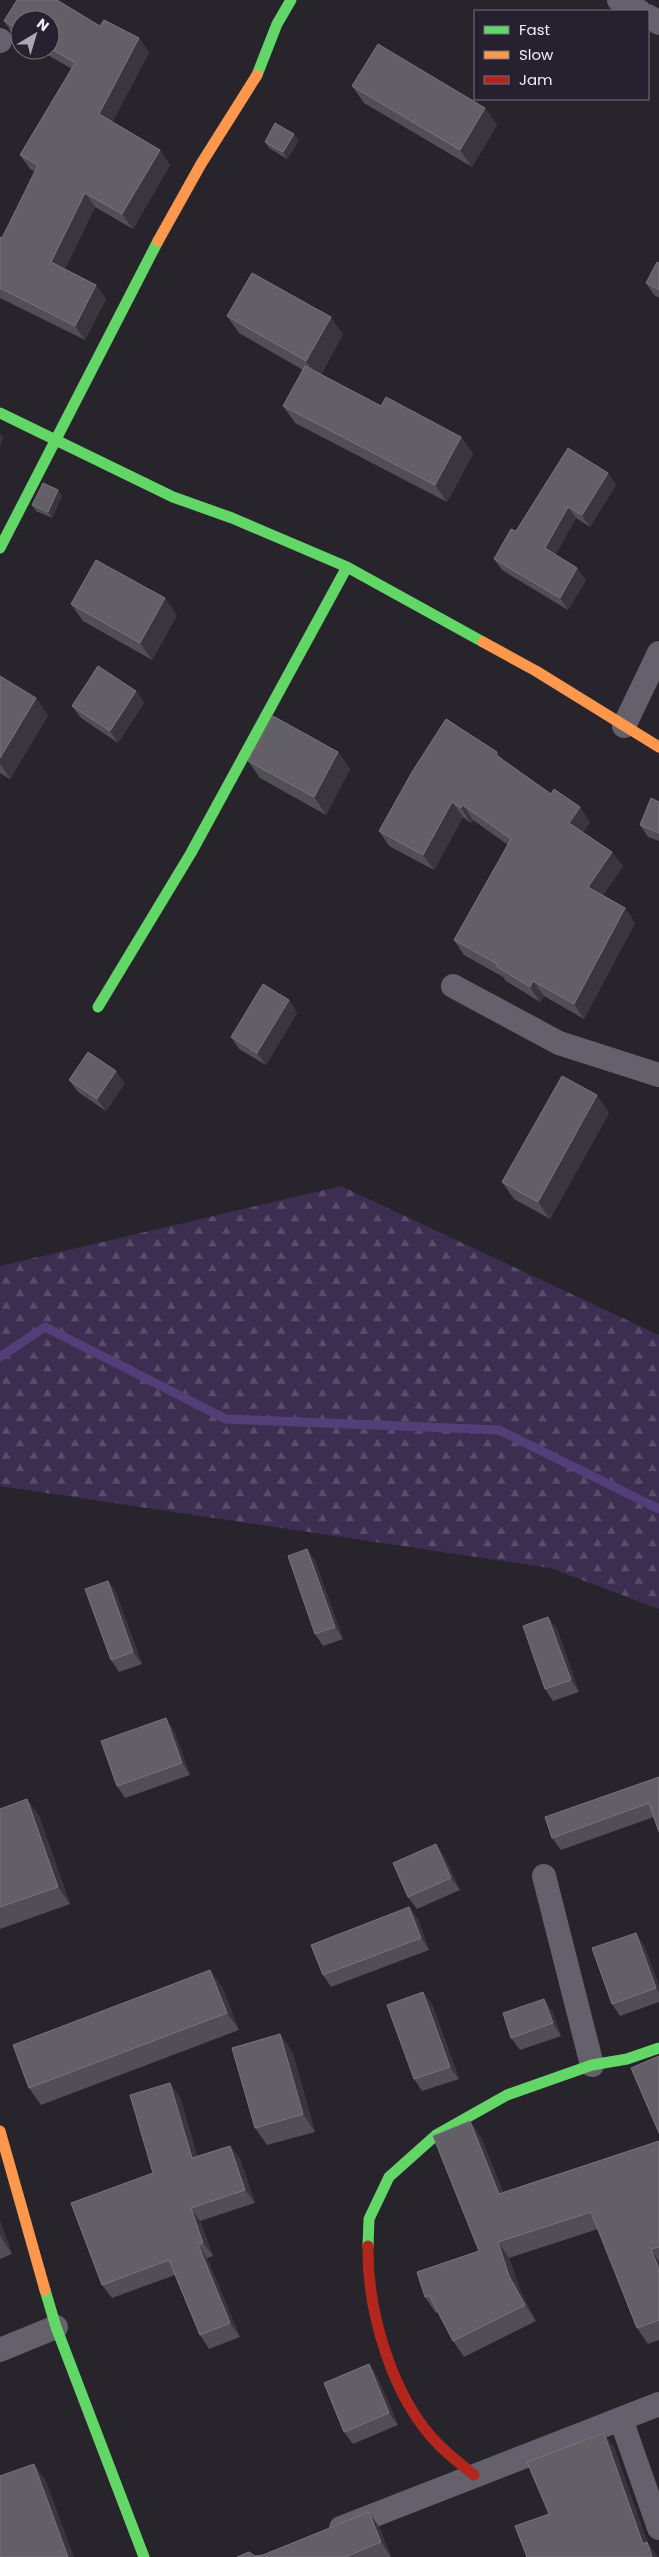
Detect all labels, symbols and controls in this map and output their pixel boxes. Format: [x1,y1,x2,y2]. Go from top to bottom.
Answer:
north arrow [10,10,60,60]
legend [474,10,649,100]
text: N [33,14,53,36]
text: Fast [519,19,550,40]
text: Slow [519,44,554,65]
text: Jam [519,69,553,90]

